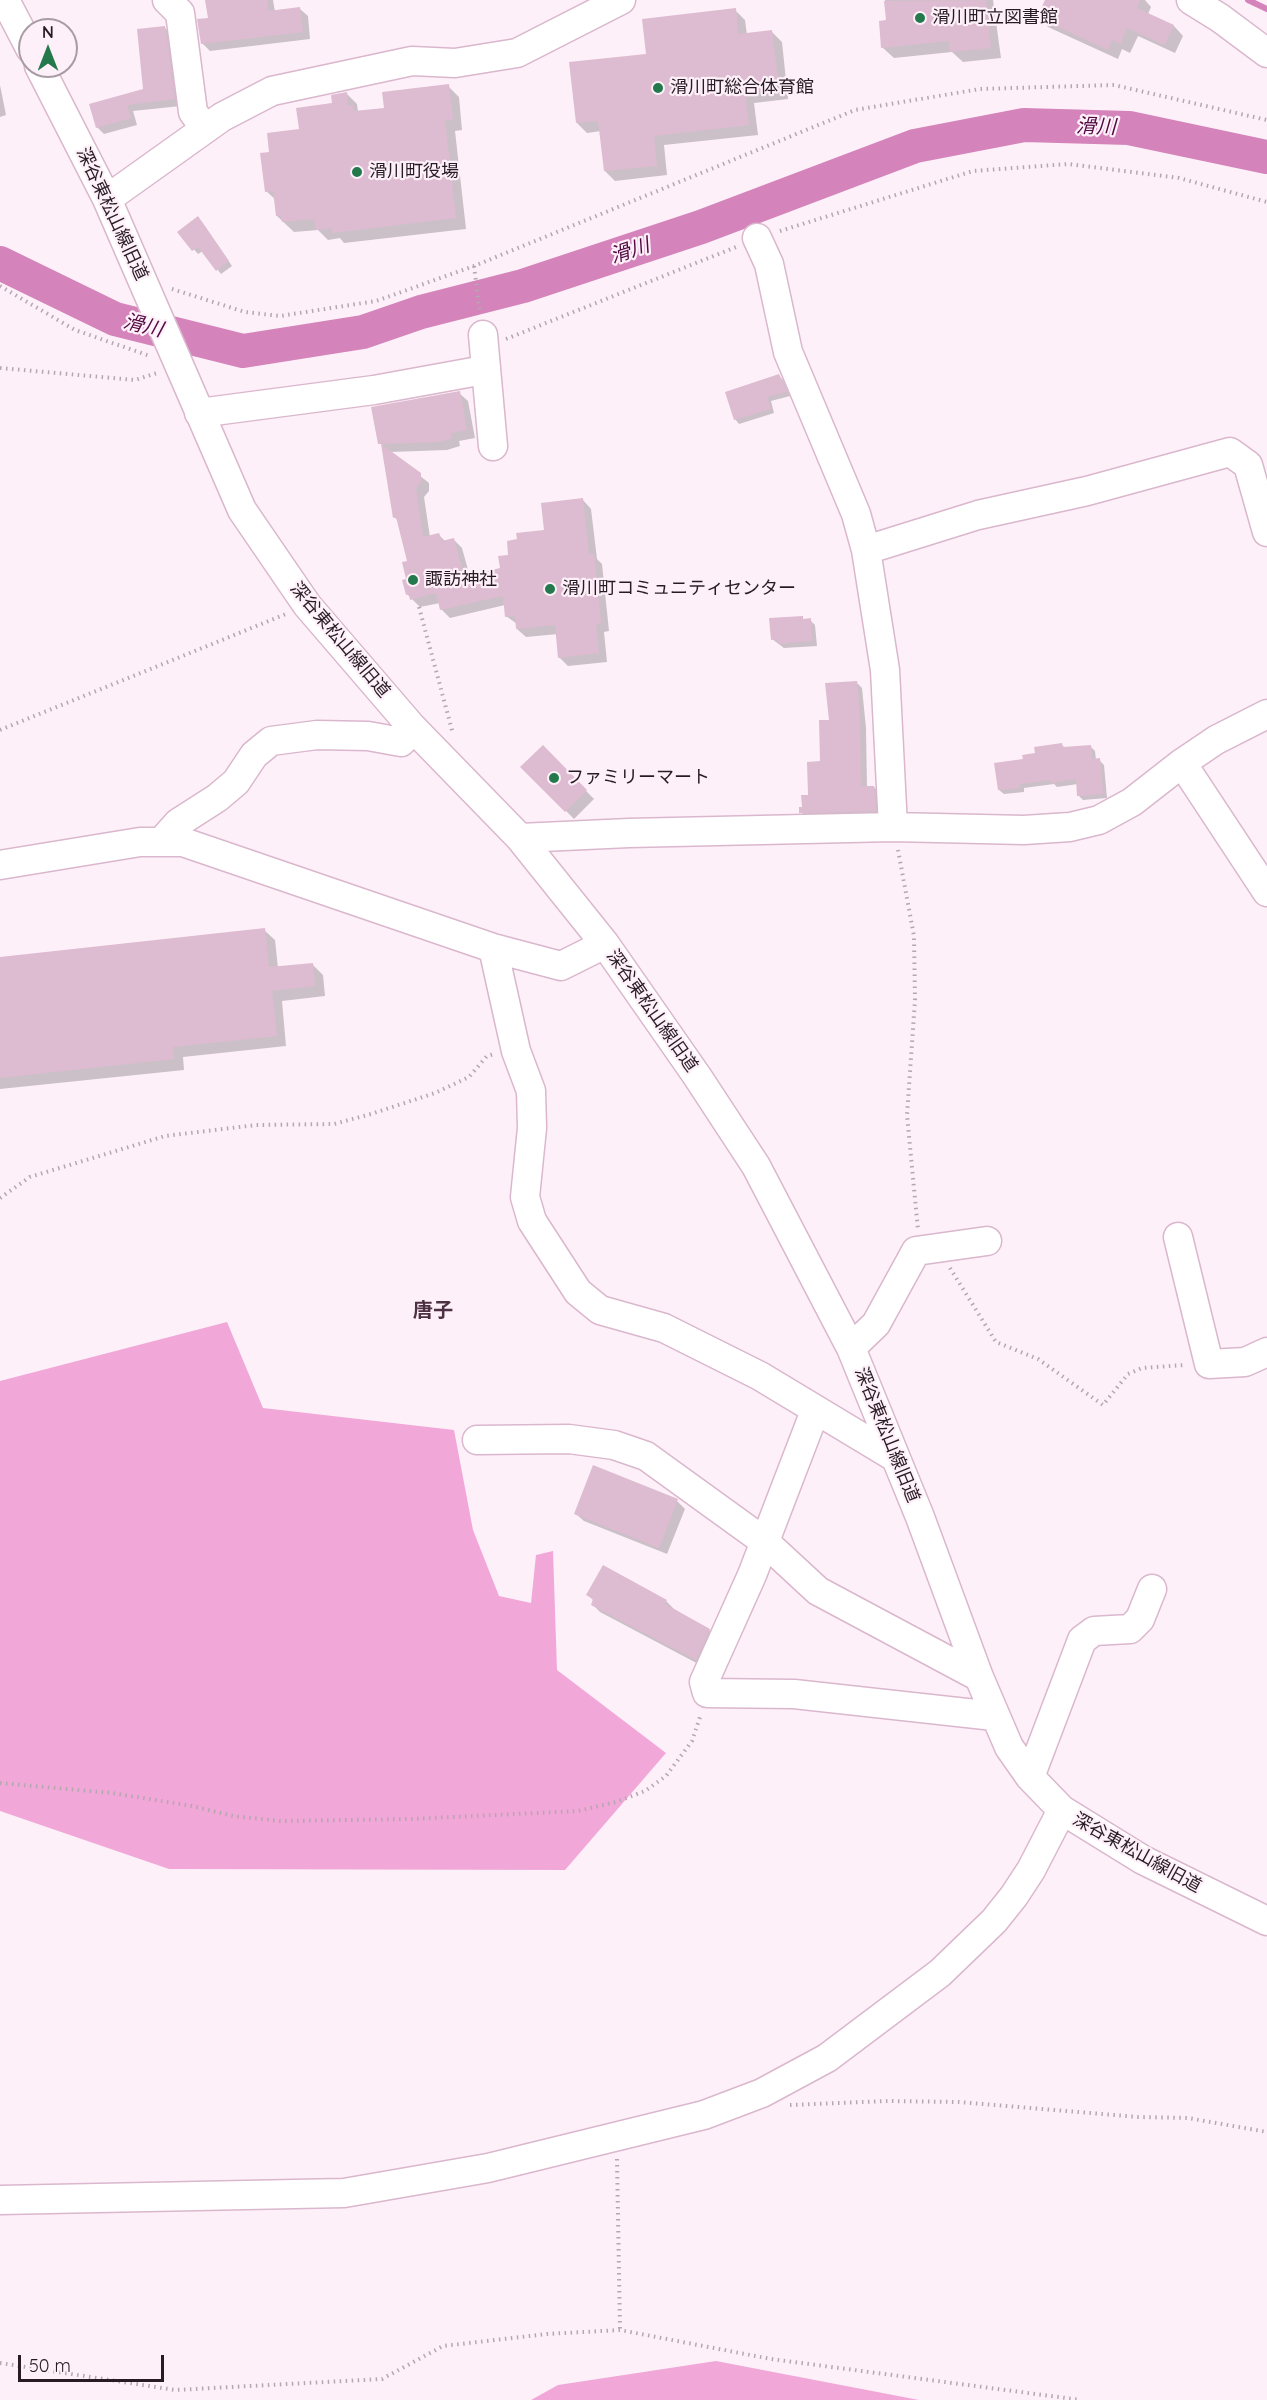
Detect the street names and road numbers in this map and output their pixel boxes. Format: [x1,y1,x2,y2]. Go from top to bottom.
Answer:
street label: 深谷東松山線旧道 [72,144,152,284]
street label: 深谷東松山線旧道 [285,578,395,702]
street label: 深谷東松山線旧道 [602,946,702,1076]
street label: 深谷東松山線旧道 [850,1364,924,1506]
street label: 深谷東松山線旧道 [1069,1809,1205,1897]

